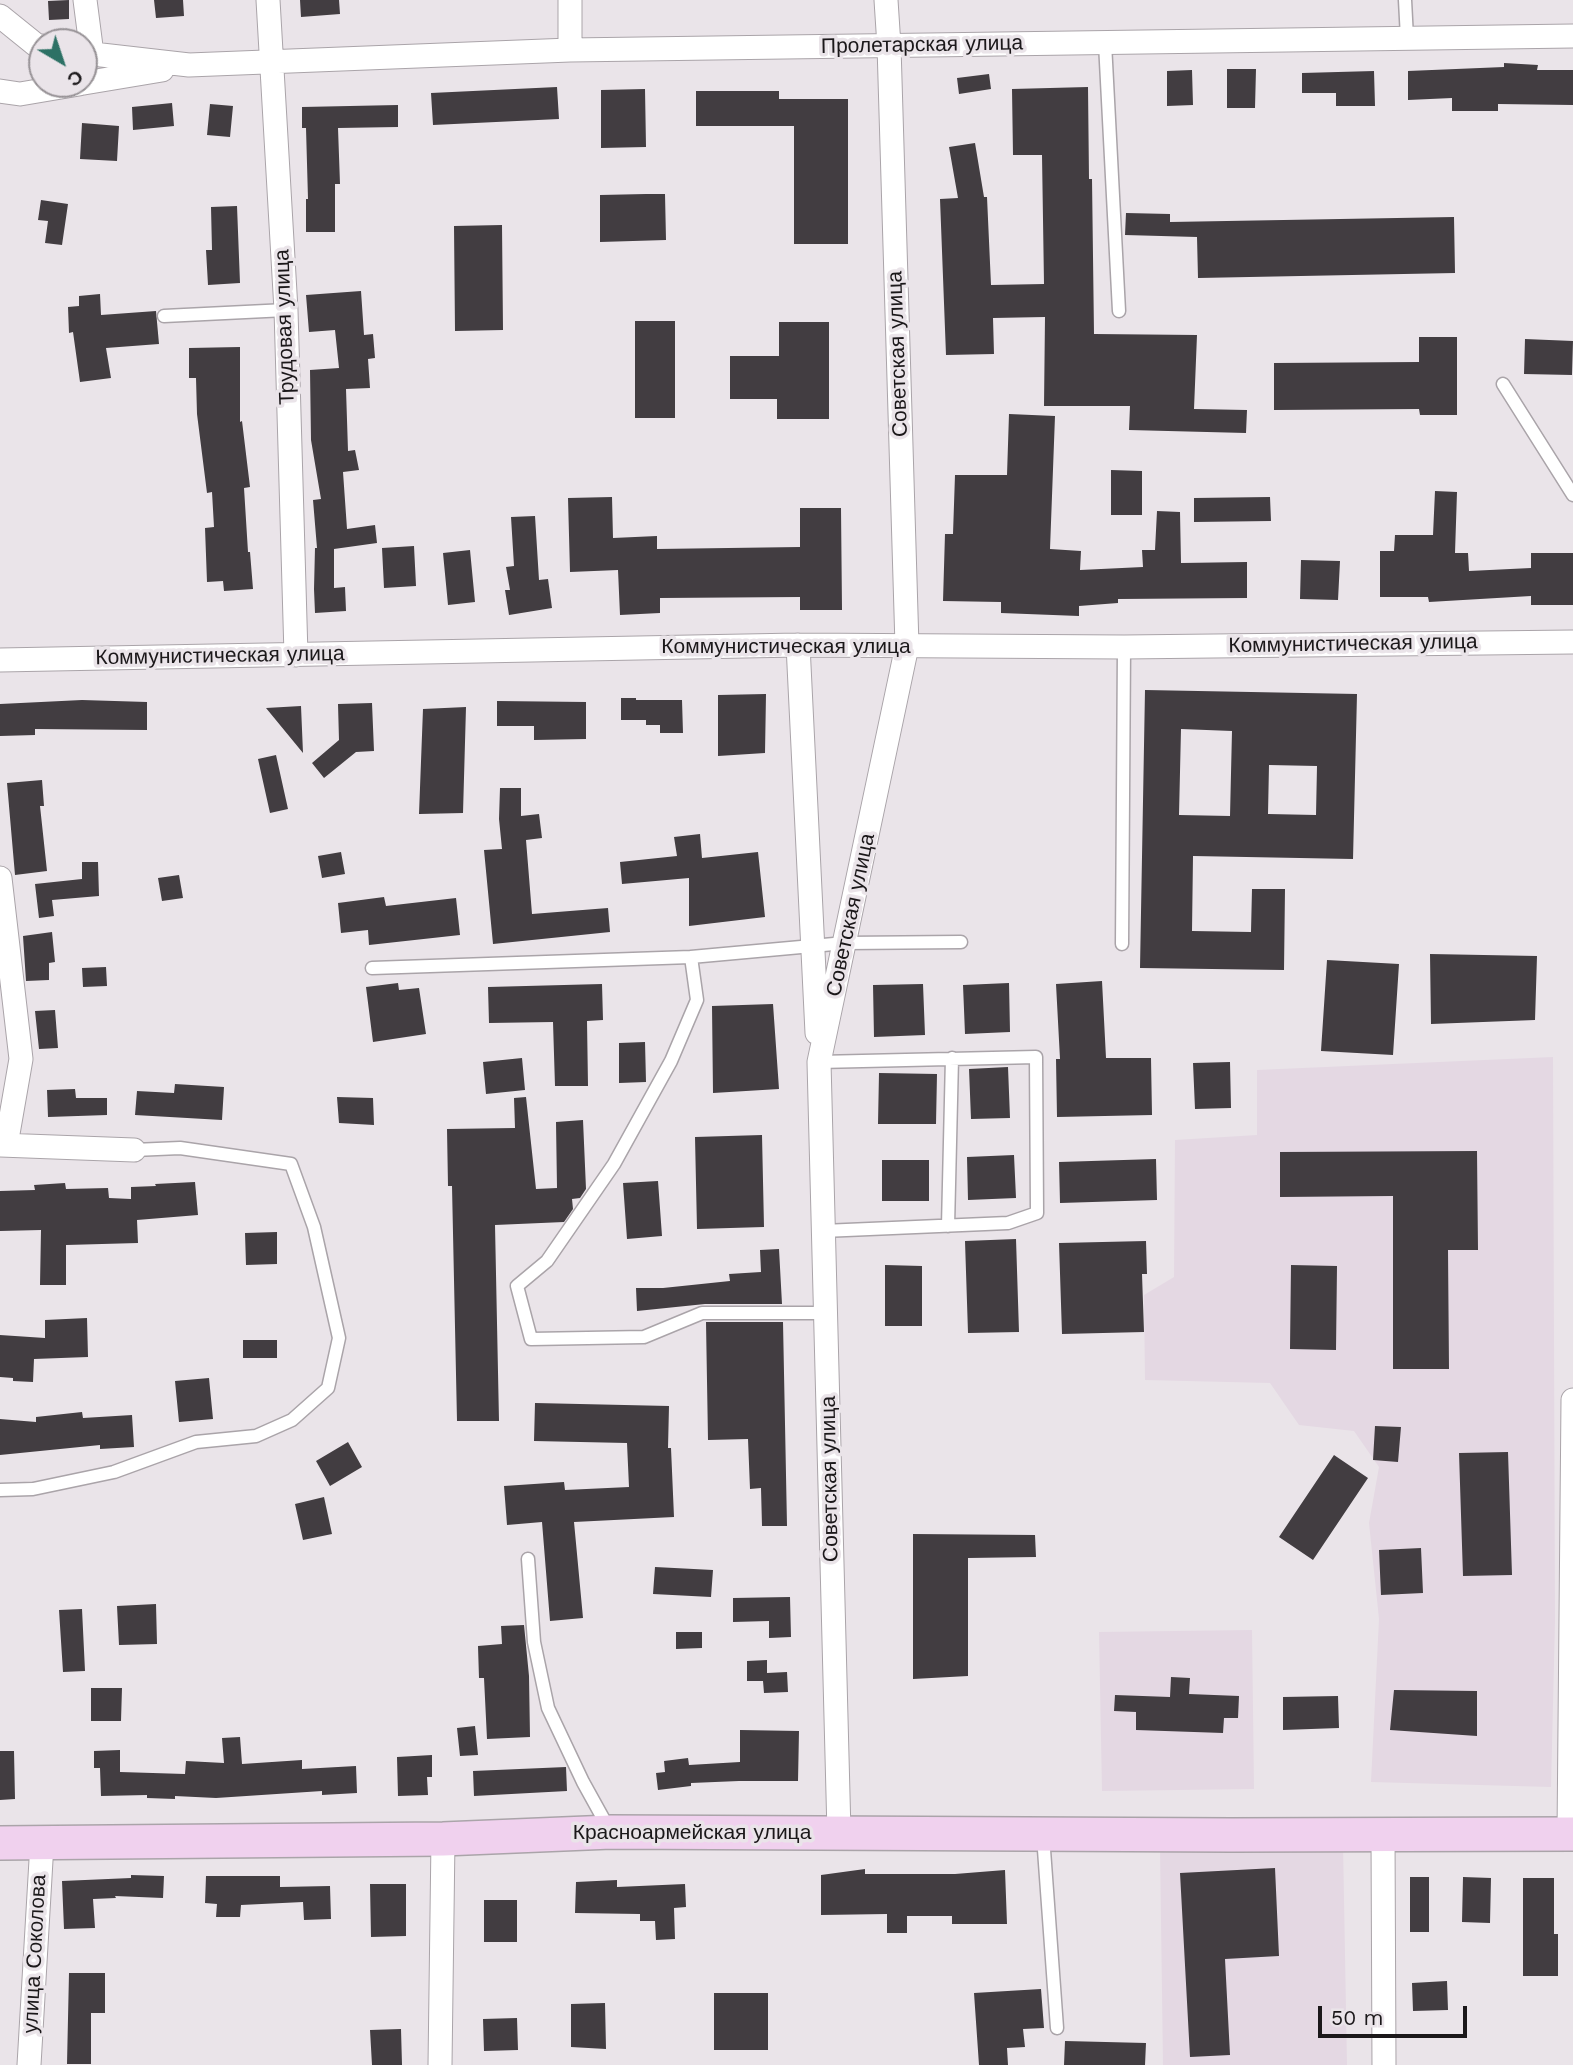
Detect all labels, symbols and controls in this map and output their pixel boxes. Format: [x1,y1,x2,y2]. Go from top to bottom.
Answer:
north arrow [28,28,98,98]
street label: Пролетарская улица [821,31,1023,59]
text: С [63,65,88,91]
street label: Трудовая улица [270,249,300,405]
street label: Советская улица [883,271,913,437]
street label: Коммунистическая улица [1228,629,1478,659]
street label: Коммунистическая улица [661,634,911,660]
street label: Коммунистическая улица [95,641,345,671]
street label: Советская улица [821,831,881,999]
street label: Советская улица [816,1396,844,1562]
street label: Красноармейская улица [573,1820,811,1846]
street label: улица Соколова [18,1874,52,2034]
scale bar [1321,1992,1470,2036]
text: 50 m [1331,2005,1383,2030]

